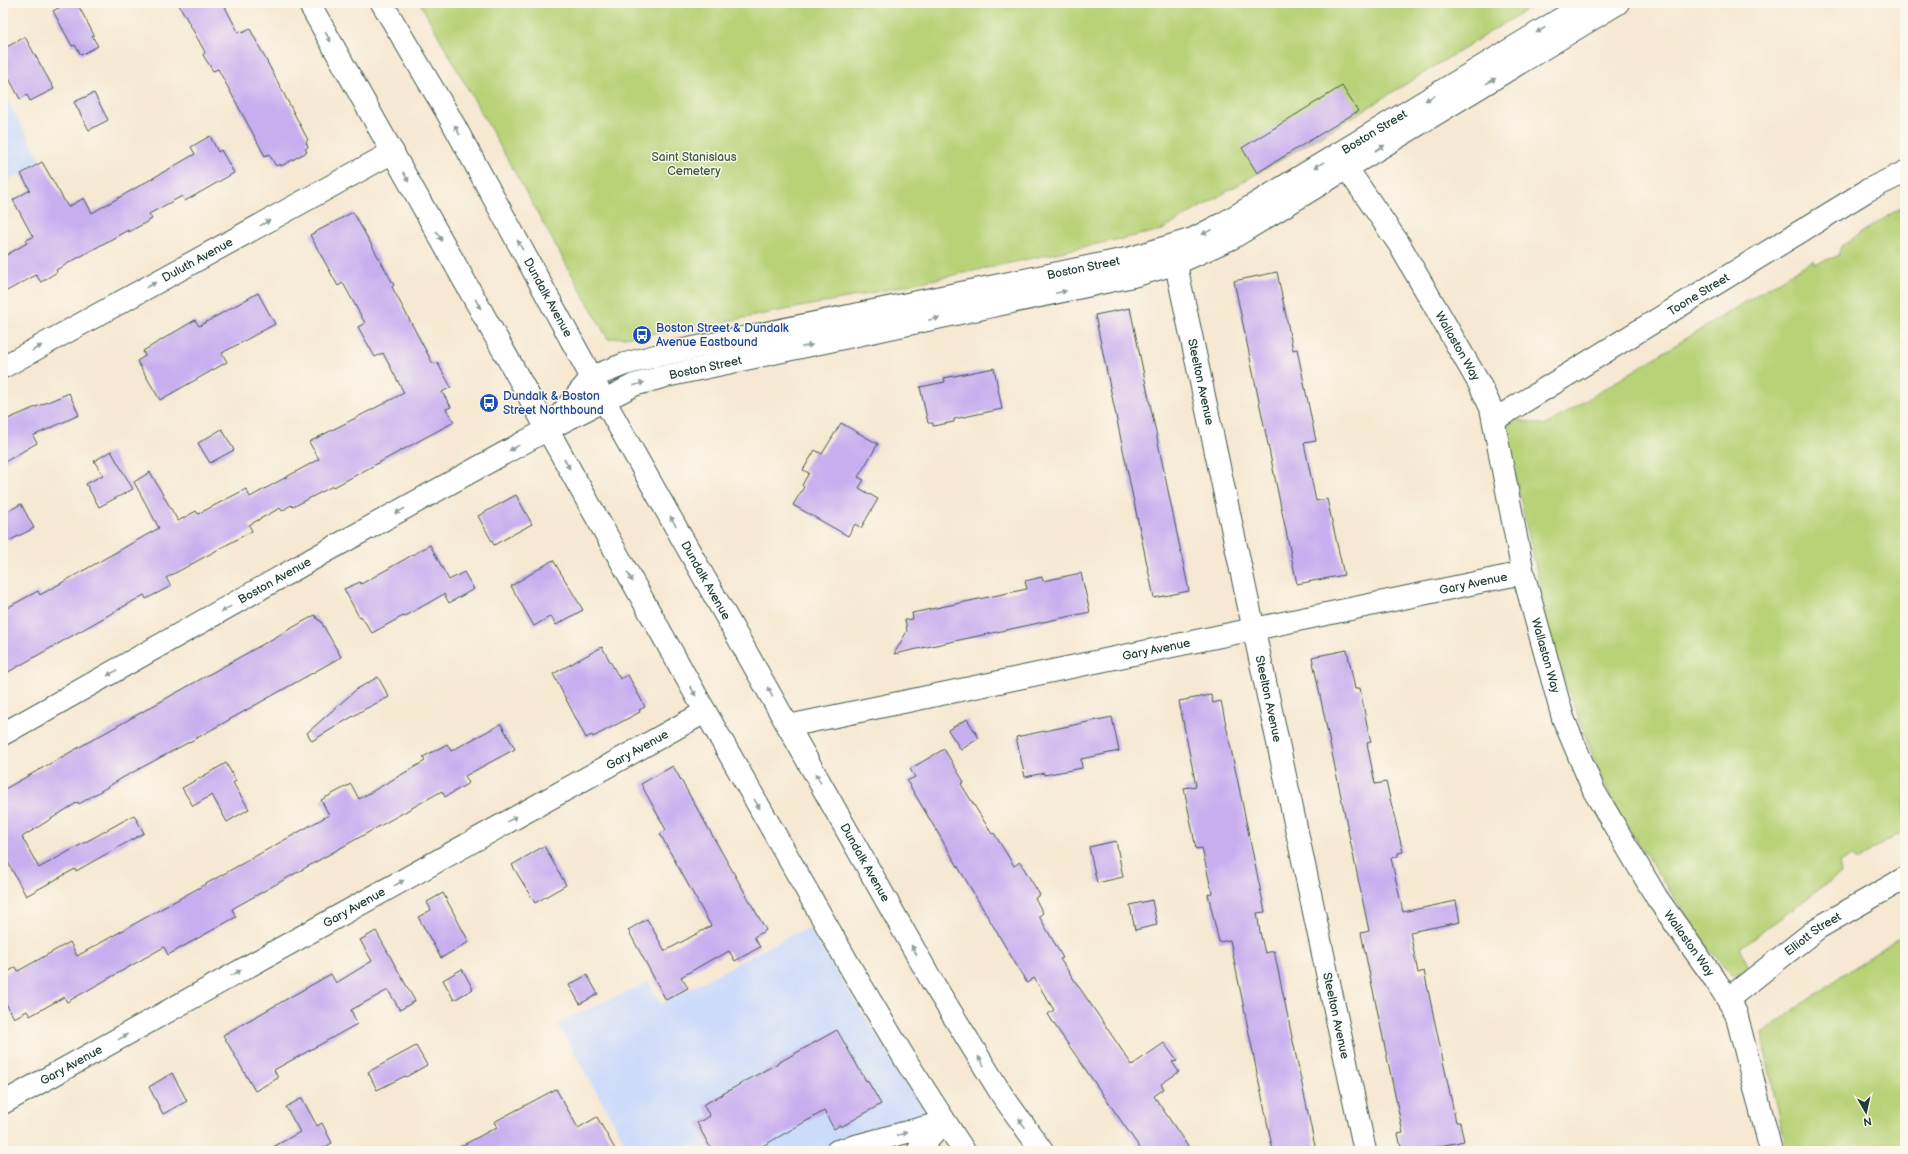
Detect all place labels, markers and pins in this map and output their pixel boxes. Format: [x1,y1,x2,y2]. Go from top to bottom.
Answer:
place label: Boston Street & Dundalk Avenue Eastbound [656,321,789,350]
bus stop icon: Boston Street & Dundalk Avenue Eastbound [631,324,653,346]
place label: Dundalk & Boston Street Northbound [503,389,604,418]
bus stop icon: Dundalk & Boston Street Northbound [478,392,500,414]

